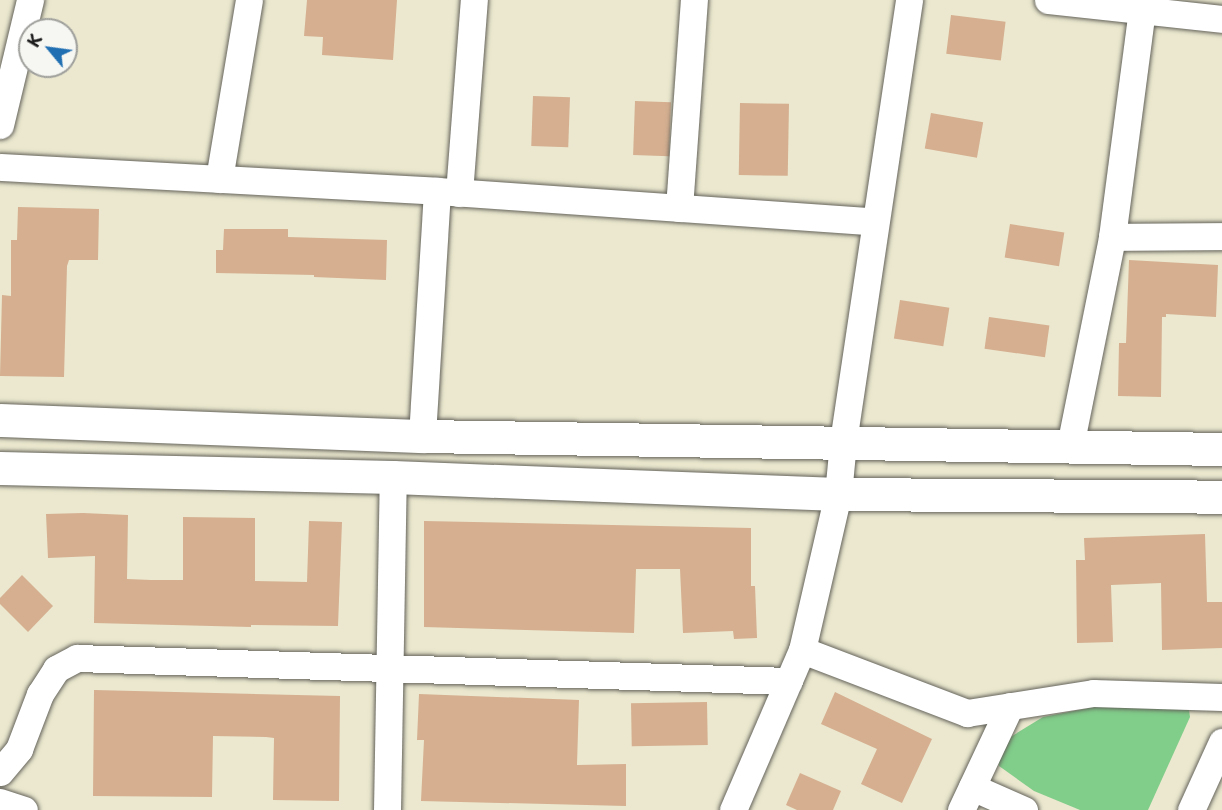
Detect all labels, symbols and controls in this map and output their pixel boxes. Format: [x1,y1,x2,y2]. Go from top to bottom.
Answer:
north arrow [18,18,78,78]
text: K [21,29,47,51]

